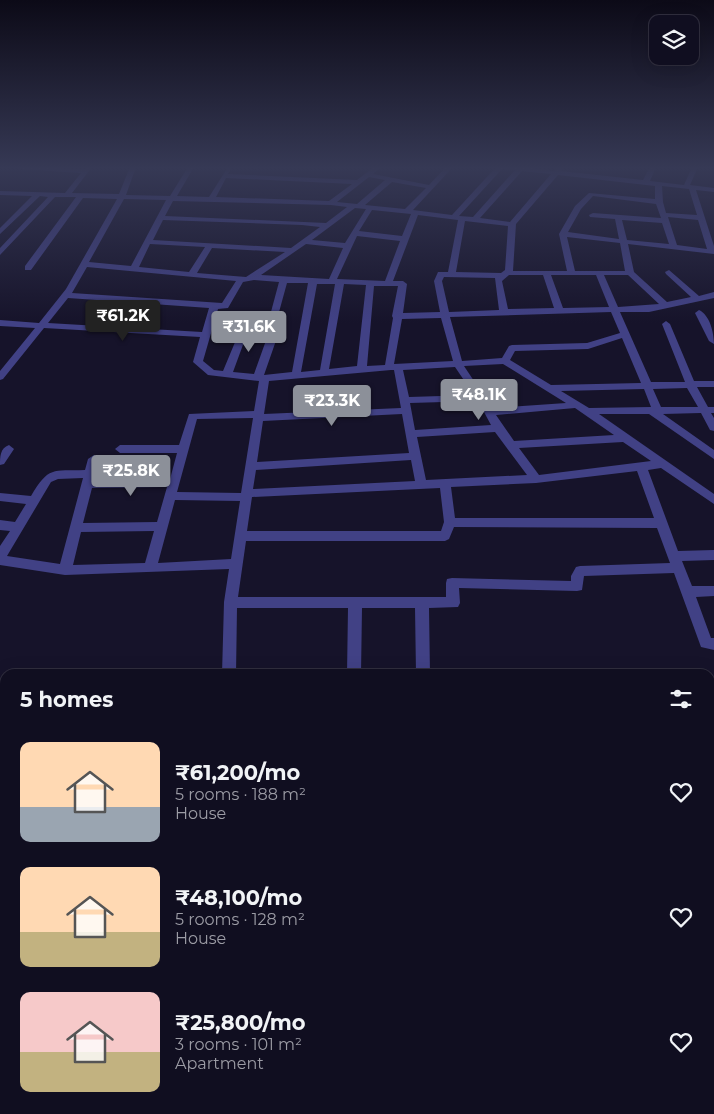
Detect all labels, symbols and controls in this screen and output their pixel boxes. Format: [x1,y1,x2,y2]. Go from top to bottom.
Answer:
map controls [649,15,699,65]
button: layers [649,15,699,65]
pin: ₹61.2K [82,300,164,342]
text: ₹61.2K [96,306,150,325]
pin: ₹31.6K [208,310,290,353]
text: ₹31.6K [222,317,276,336]
pin: ₹48.1K [438,378,520,421]
pin: ₹23.3K [291,384,373,427]
text: ₹48.1K [452,385,506,404]
text: ₹23.3K [304,391,360,410]
pin: ₹25.8K [90,454,172,497]
text: ₹25.8K [102,461,160,480]
icon: filters [667,685,695,713]
text: 5 homes [20,687,113,712]
text: ₹61,200/mo [175,760,300,785]
icon: home [60,762,120,822]
icon: heart [667,778,695,806]
text: 5 rooms · 188 m² [175,785,306,804]
text: House [175,804,226,823]
text: ₹48,100/mo [175,885,302,910]
icon: home [60,887,120,947]
icon: heart [667,903,695,931]
text: 5 rooms · 128 m² [175,910,305,929]
text: House [175,929,226,948]
text: ₹25,800/mo [175,1010,306,1035]
icon: home [60,1012,120,1072]
icon: heart [667,1028,695,1056]
text: 3 rooms · 101 m² [175,1035,302,1054]
text: Apartment [175,1054,264,1073]

